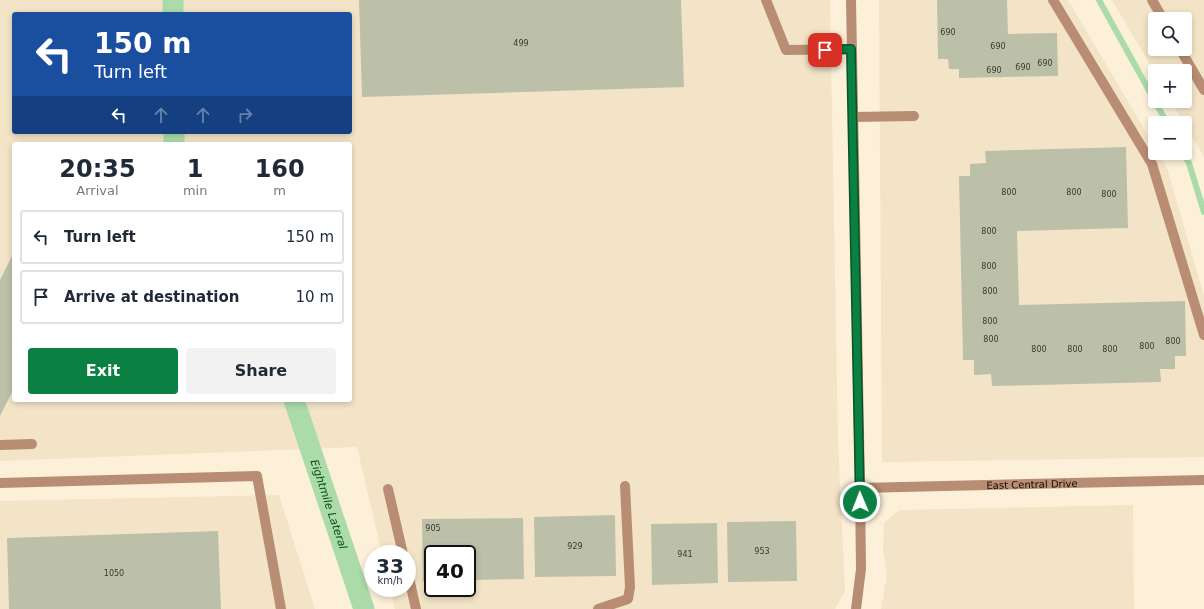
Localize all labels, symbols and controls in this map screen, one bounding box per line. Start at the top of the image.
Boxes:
map controls [1148,12,1192,160]
button: search [1148,12,1192,56]
text: 150 m [94,27,191,60]
icon: left [28,28,80,80]
house number: 690 [940,28,956,37]
pin [808,33,842,67]
house number: 499 [513,39,529,48]
icon: arrive [814,39,836,61]
house number: 690 [990,42,1006,51]
house number: 690 [1037,59,1053,68]
text: Turn left [94,61,167,82]
house number: 690 [1015,63,1031,72]
button: + [1148,64,1192,108]
house number: 690 [986,66,1002,75]
icon: left [108,104,130,126]
icon: ahead [150,104,172,126]
icon: ahead [192,104,214,126]
icon: right [234,104,256,126]
button: − [1148,116,1192,160]
text: 20:35 [59,155,136,183]
text: 1 [187,155,203,183]
text: 160 [255,155,305,183]
text: Arrival [76,183,119,198]
text: min [183,183,207,198]
text: m [273,183,286,198]
house number: 800 [1001,188,1017,197]
house number: 800 [1066,188,1082,197]
house number: 800 [1101,190,1117,199]
icon: left [30,226,52,248]
house number: 800 [981,227,997,236]
text: Turn left [64,228,136,246]
text: 150 m [286,228,334,246]
house number: 800 [981,262,997,271]
icon: arrive [30,286,52,308]
house number: 800 [982,287,998,296]
text: Arrive at destination [64,288,239,306]
text: 10 m [296,288,334,306]
house number: 800 [982,317,998,326]
house number: 800 [983,335,999,344]
house number: 800 [1165,337,1181,346]
house number: 800 [1139,342,1155,351]
house number: 800 [1031,345,1047,354]
house number: 800 [1067,345,1083,354]
house number: 800 [1102,345,1118,354]
button: Exit [28,348,178,394]
button: Share [186,348,336,394]
water label: Eightmile Lateral [308,458,350,551]
street label: East Central Drive [986,477,1078,491]
position arrow [839,481,881,523]
house number: 905 [425,524,441,533]
house number: 929 [567,542,583,551]
speed limit sign: 40 [424,545,476,597]
house number: 953 [754,547,770,556]
house number: 941 [677,550,693,559]
text: 33 [376,554,404,578]
house number: 1050 [104,569,124,578]
text: km/h [377,575,403,586]

